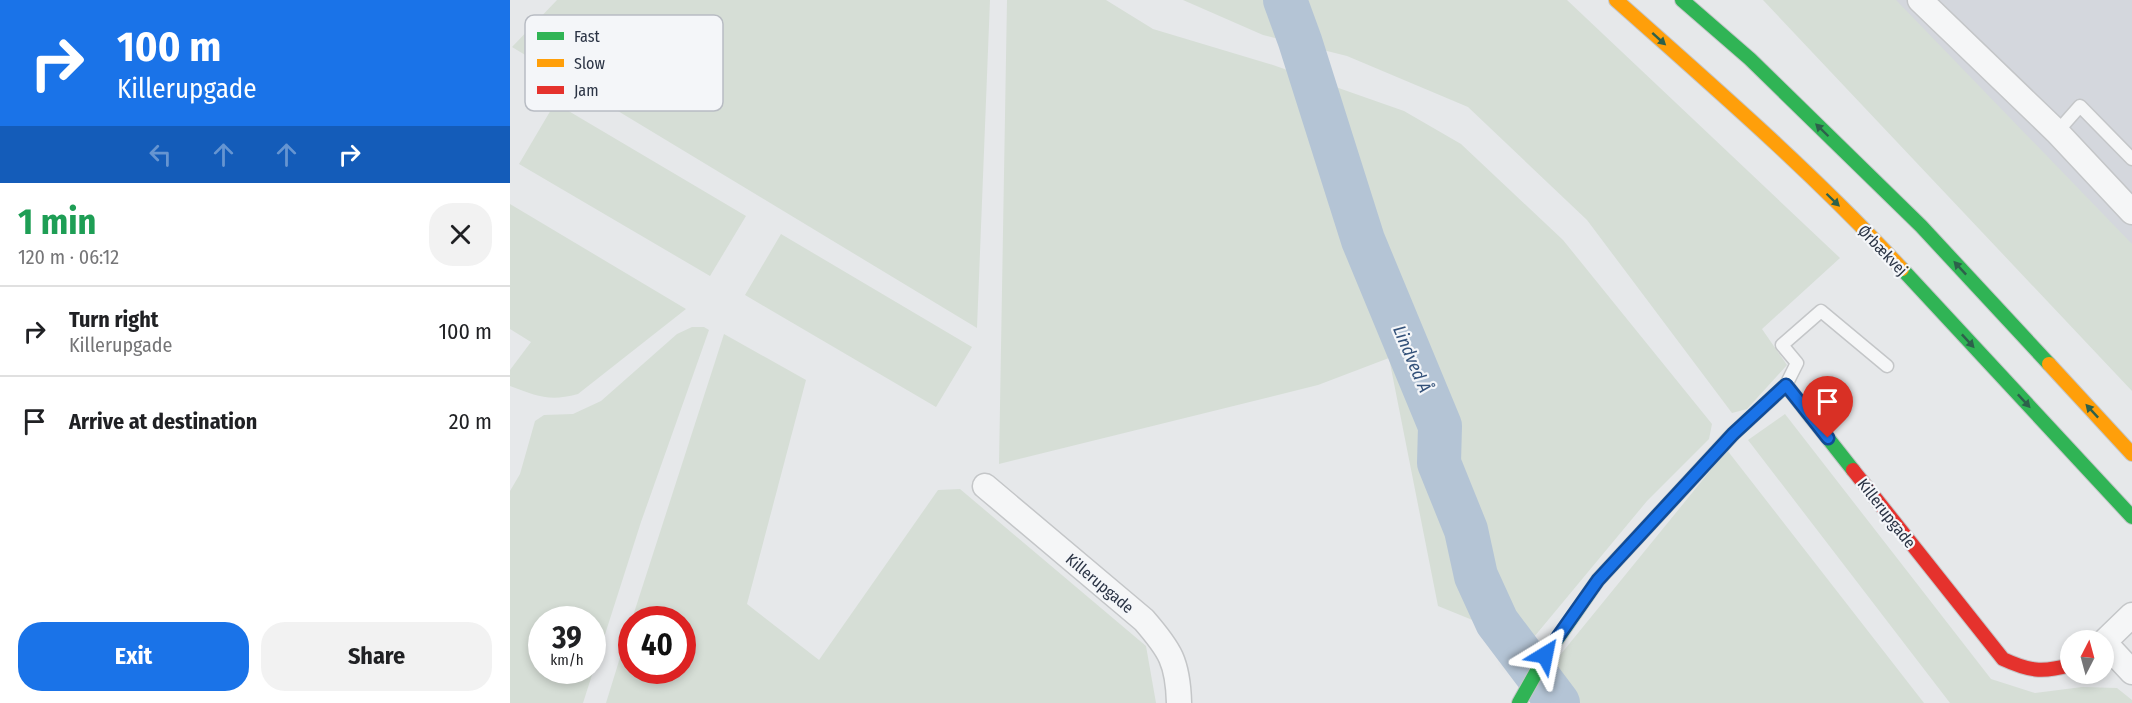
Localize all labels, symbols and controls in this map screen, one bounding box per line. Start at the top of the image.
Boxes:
legend [525,15,723,111]
text: 100 m [117,22,221,72]
icon: right [18,24,96,102]
text: Fast [574,27,601,46]
one-way arrow [1651,32,1666,45]
text: Slow [574,54,605,73]
text: Killerupgade [117,73,257,105]
text: Jam [574,81,599,100]
one-way arrow [1816,123,1830,137]
icon: left [144,138,177,171]
icon: ahead [207,138,240,171]
icon: ahead [270,138,303,171]
icon: right [333,138,366,171]
one-way arrow [1825,193,1840,206]
text: 1 min [18,200,96,244]
button: close [429,203,492,266]
street label: Ørbækvej [1854,221,1911,280]
text: 120 m · 06:12 [18,245,119,269]
one-way arrow [1953,260,1967,275]
text: Turn right [69,306,158,333]
icon: right [18,315,51,348]
text: 100 m [438,318,492,345]
water label: Lindved Å [1388,322,1437,396]
text: Killerupgade [69,333,172,357]
one-way arrow [1961,333,1975,348]
pin [1802,376,1853,438]
icon: arrive [1811,385,1844,418]
one-way arrow [2017,394,2031,409]
one-way arrow [2085,403,2099,418]
icon: arrive [18,405,51,438]
text: Arrive at destination [69,408,257,435]
text: 20 m [449,408,492,435]
street label: Killerupgade [1854,475,1920,552]
street label: Killerupgade [1062,550,1138,617]
speed limit sign: 40 [618,606,696,684]
text: 39 [552,620,582,656]
button: Exit [18,622,249,691]
button: Share [261,622,492,691]
position arrow [1513,623,1577,687]
north arrow [2060,630,2114,684]
map controls [2060,630,2114,684]
text: km/h [550,651,584,669]

